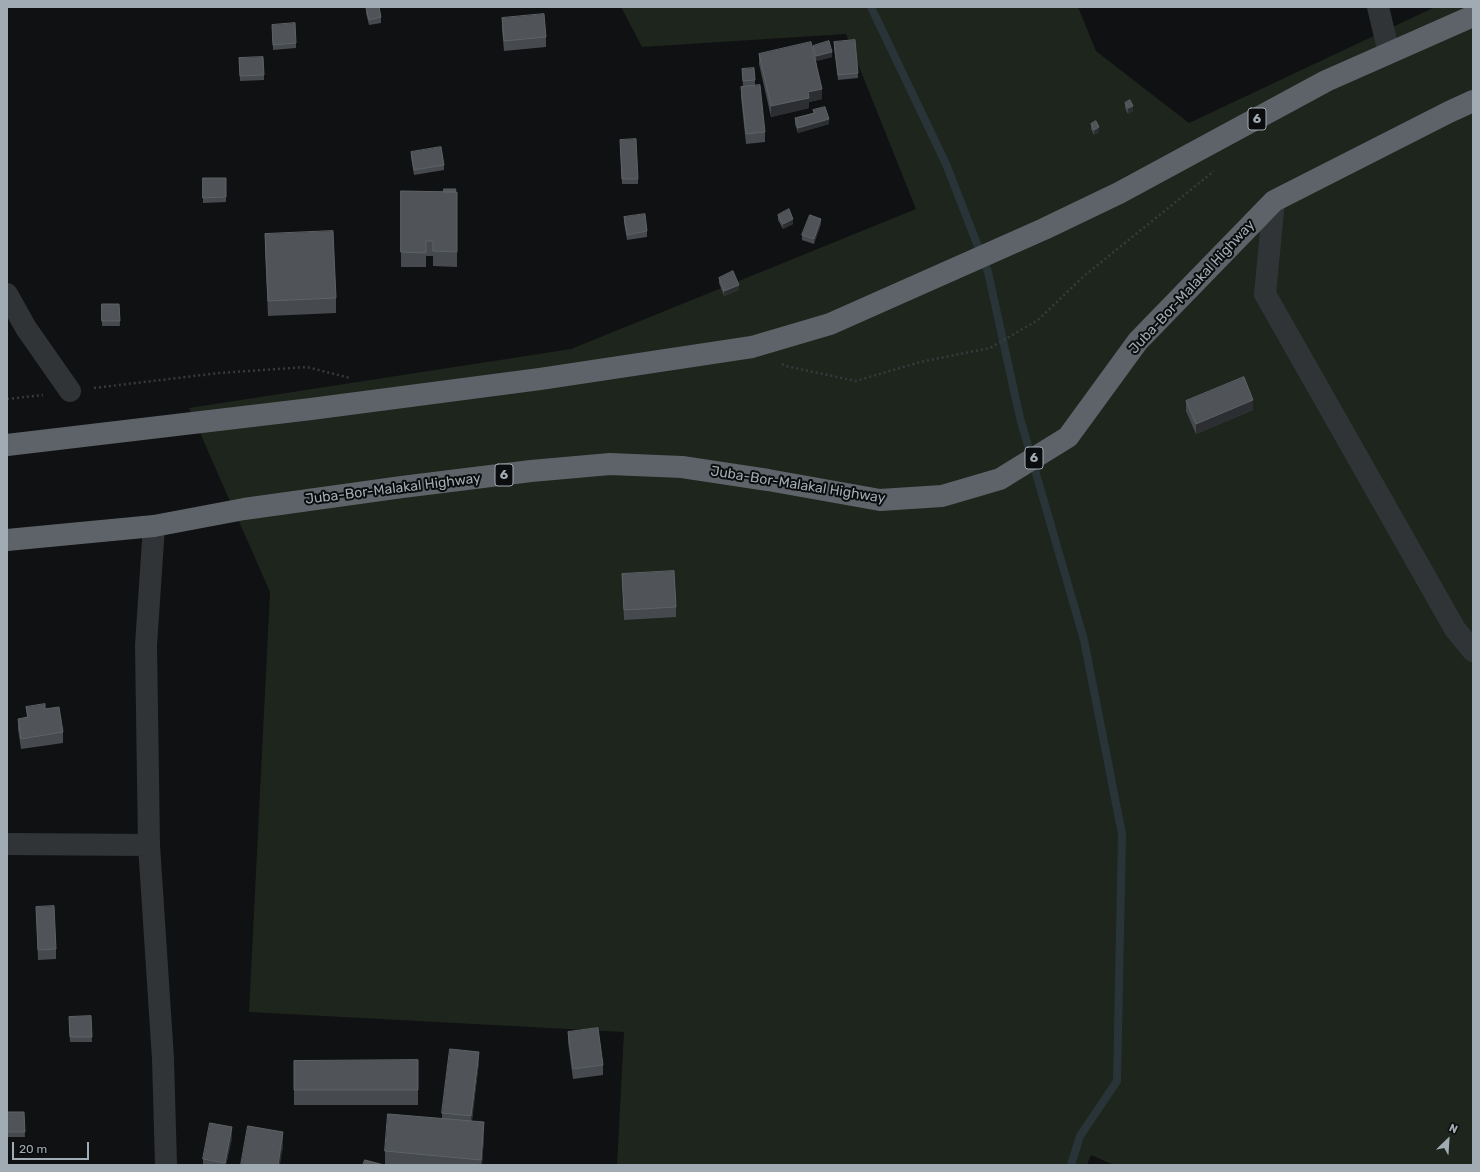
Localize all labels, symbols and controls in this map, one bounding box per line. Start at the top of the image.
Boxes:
road number: 6 [1248,108,1266,130]
street label: Juba-Bor-Malakal Highway [1126,217,1258,357]
road number: 6 [1025,447,1043,469]
street label: Juba-Bor-Malakal Highway [709,463,887,507]
road number: 6 [495,464,513,486]
street label: Juba-Bor-Malakal Highway [304,470,482,508]
north arrow [1428,1120,1468,1160]
text: N [1447,1121,1460,1136]
scale bar [14,1134,91,1160]
text: 20 m [19,1142,47,1156]

